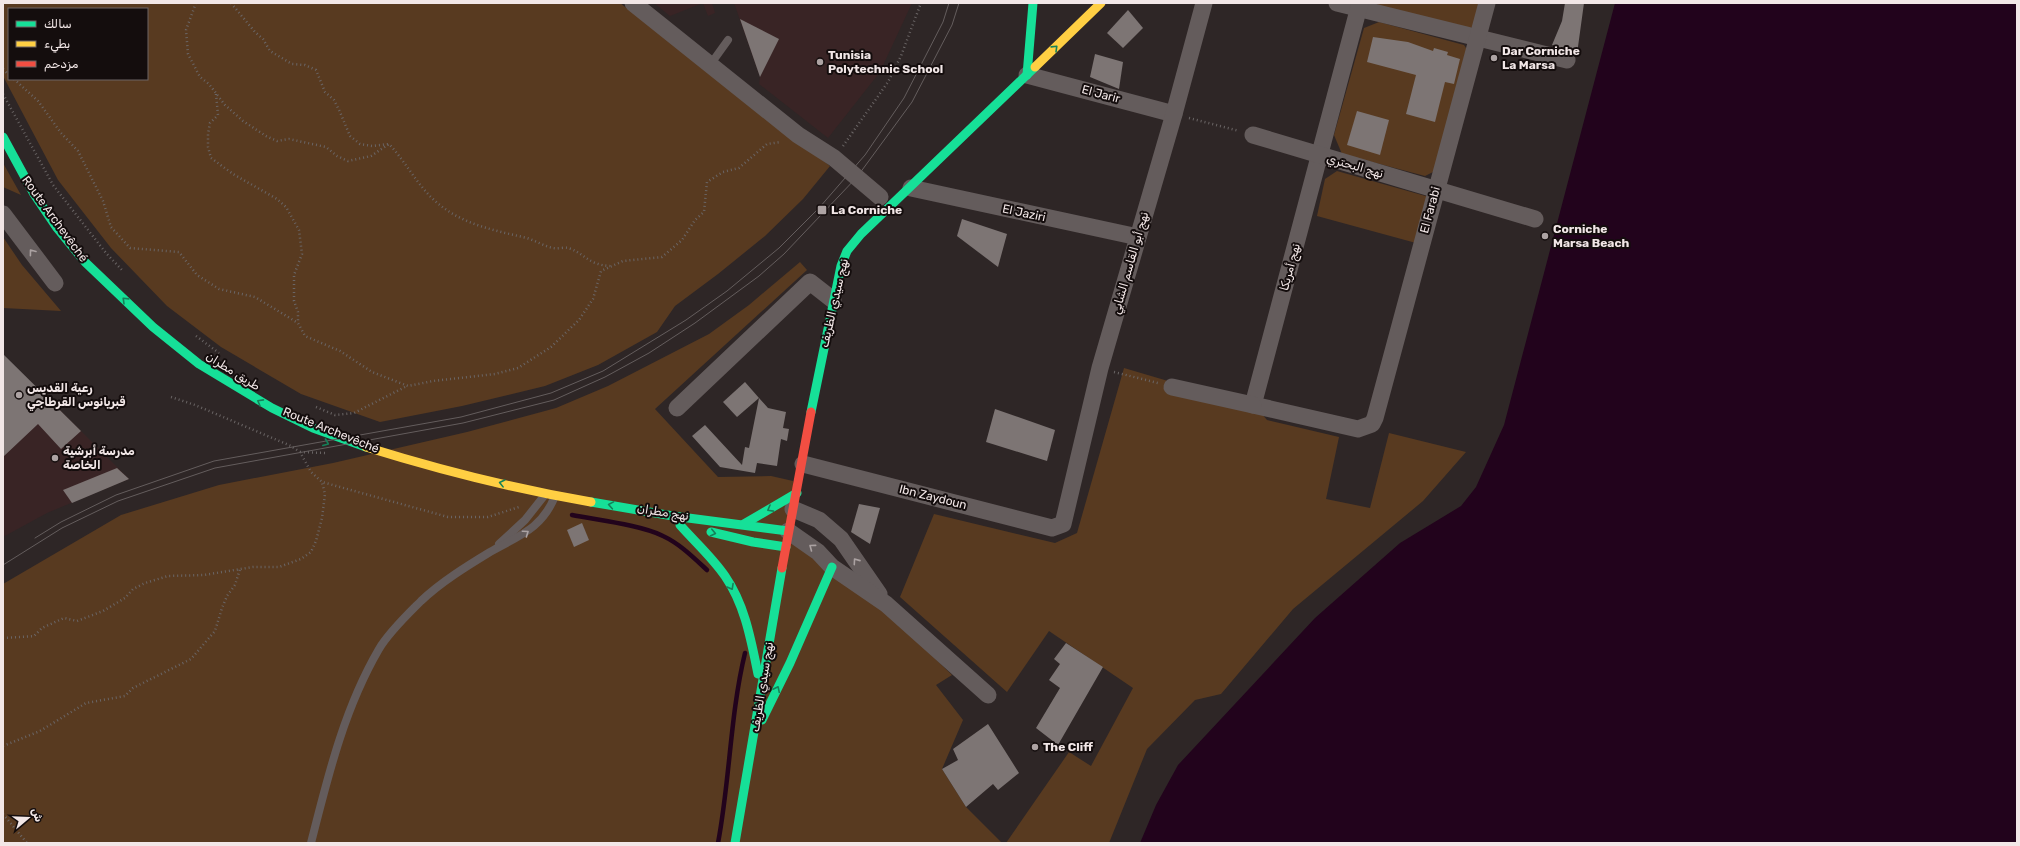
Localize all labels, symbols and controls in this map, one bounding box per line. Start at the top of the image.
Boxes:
legend [8,8,148,80]
text: سالك [44,17,72,31]
text: بطيء [44,37,70,53]
place label: Dar Corniche La Marsa [1502,44,1580,72]
one-way arrow [1050,45,1058,53]
place label: Tunisia Polytechnic School [828,48,943,76]
marker: Dar Corniche La Marsa [1489,53,1499,63]
text: مزدحم [44,57,79,72]
marker: Tunisia Polytechnic School [815,57,825,67]
street label: El Jarir [1080,82,1122,106]
street label: نهج البحتري [1324,151,1385,183]
street label: Route Archevêché [19,173,91,265]
street label: El Farabi [1417,185,1443,235]
street label: El Jaziri [1001,202,1047,224]
place label: La Corniche [831,203,902,217]
marker: La Corniche [816,204,828,216]
street label: نهج أبو القاسم الشابي [1109,210,1153,316]
place label: Corniche Marsa Beach [1553,222,1629,250]
marker: Corniche Marsa Beach [1540,231,1550,241]
street label: نهج أمريكا [1277,242,1305,293]
one-way arrow [29,249,36,256]
street label: نهج سيدي الظريف [817,257,853,349]
one-way arrow [122,298,129,305]
street label: طريق مطران [203,349,263,394]
place label: رعية القديس قبريانوس القرطاجي [27,381,126,411]
marker: رعية القديس قبريانوس القرطاجي [14,390,24,400]
one-way arrow [257,399,265,406]
street label: Route Archevêché [281,404,381,456]
one-way arrow [322,438,329,446]
place label: مدرسة أبرشية الخاصة [63,444,135,472]
marker: مدرسة أبرشية الخاصة [50,453,60,463]
one-way arrow [499,480,505,488]
street label: Ibn Zaydoun [898,482,968,512]
street label: نهج مطران [636,501,690,525]
one-way arrow [608,502,614,510]
one-way arrow [767,504,775,511]
one-way arrow [710,528,716,536]
one-way arrow [521,531,528,538]
one-way arrow [809,545,816,552]
one-way arrow [853,558,861,565]
one-way arrow [727,583,734,590]
street label: نهج سيدي الظريف [748,641,778,733]
one-way arrow [772,686,780,694]
place label: The Cliff [1043,740,1093,754]
marker: The Cliff [1030,742,1040,752]
north arrow [8,798,48,838]
text: ش [29,806,45,824]

